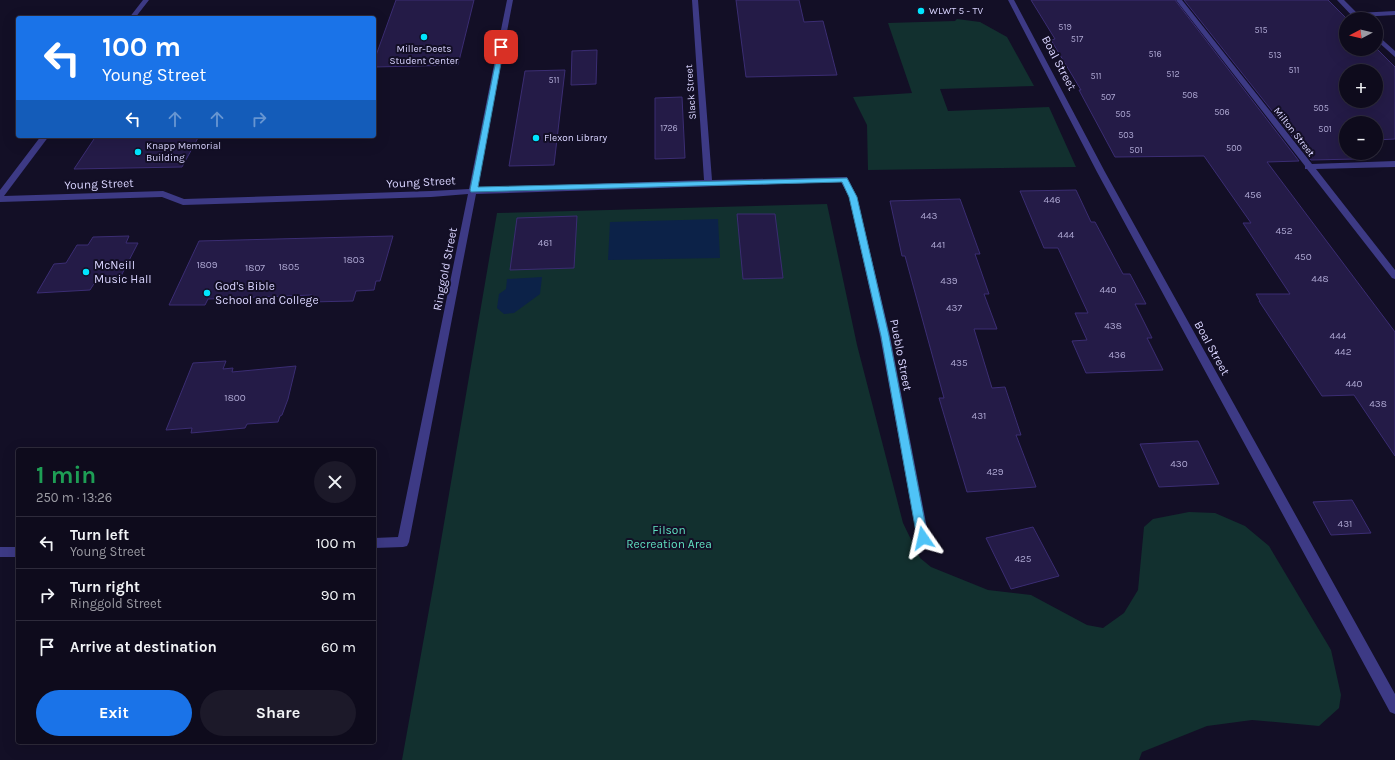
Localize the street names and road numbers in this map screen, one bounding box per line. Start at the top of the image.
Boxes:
street label: Boal Street [1039,33,1079,93]
street label: Slack Street [683,64,699,120]
street label: Milton Street [1271,105,1317,159]
street label: Young Street [386,173,457,191]
street label: Young Street [64,176,134,192]
street label: Ringgold Street [430,226,460,312]
street label: Pueblo Street [887,318,915,393]
street label: Boal Street [1191,318,1233,378]

